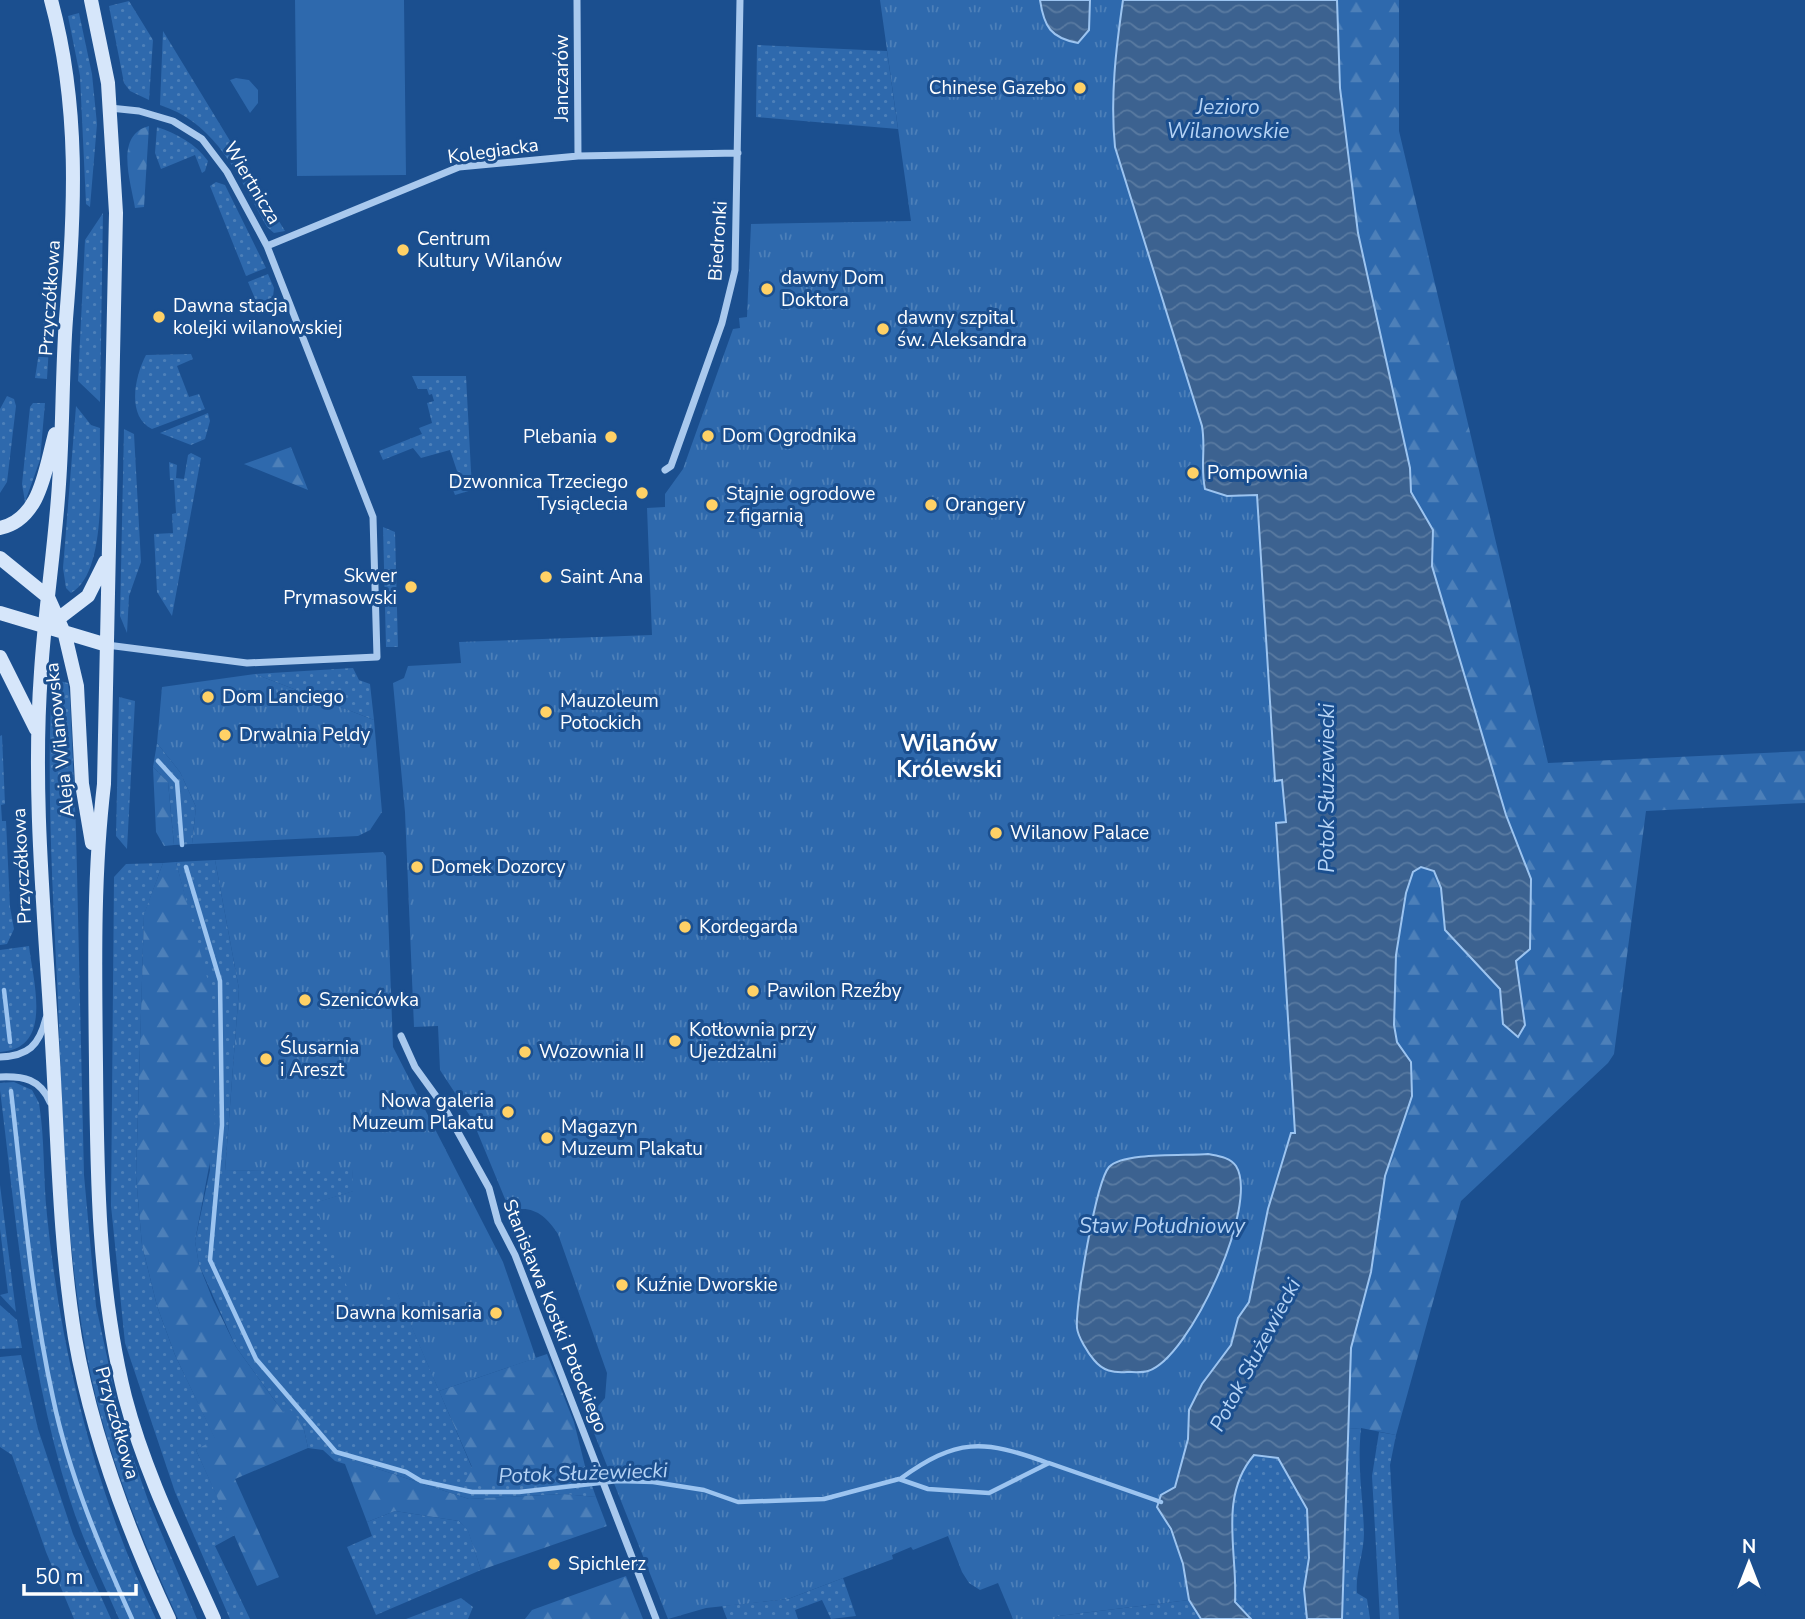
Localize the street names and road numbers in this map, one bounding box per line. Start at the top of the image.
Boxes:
street label: Janczarów [549,34,575,123]
street label: Kolegiacka [446,132,540,170]
street label: Wiertnicza [217,137,287,229]
street label: Biedronki [702,200,734,282]
street label: Przyczółkowa [33,239,67,357]
street label: Aleja Wilanowska [39,661,81,819]
street label: Przyczółkowa [6,807,38,925]
street label: Stanisława Kostki Potockiego [496,1195,614,1437]
street label: Przyczółkowa [88,1364,146,1482]

